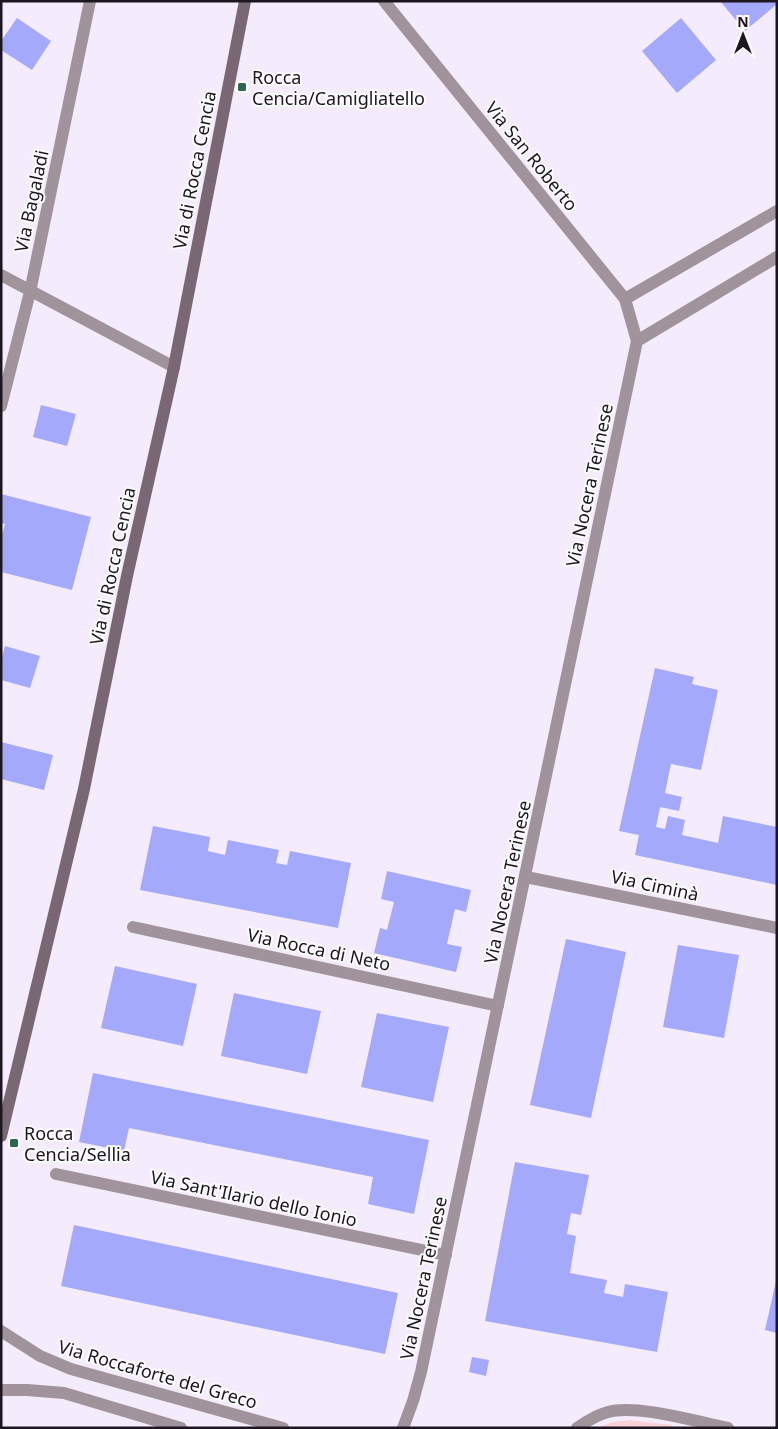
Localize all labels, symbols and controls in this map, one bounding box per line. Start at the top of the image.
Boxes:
north arrow [718,10,768,60]
text: N [737,12,749,31]
place label: Rocca Cencia/Camigliatello [252,65,425,110]
marker: Rocca Cencia/Camigliatello [236,81,248,93]
street label: Via di Rocca Cencia [167,89,221,251]
street label: Via San Roberto [480,96,584,216]
street label: Via Bagaladi [8,148,54,254]
street label: Via Nocera Terinese [560,401,618,569]
street label: Via di Rocca Cencia [84,485,140,647]
street label: Via Nocera Terinese [478,798,536,966]
street label: Via Ciminà [609,864,701,906]
street label: Via Rocca di Neto [245,922,393,976]
place label: Rocca Cencia/Sellia [24,1121,131,1166]
marker: Rocca Cencia/Sellia [8,1137,20,1149]
street label: Via Sant'Ilario dello Ionio [149,1164,359,1232]
street label: Via Nocera Terinese [394,1194,452,1362]
street label: Via Roccaforte del Greco [56,1334,260,1414]

